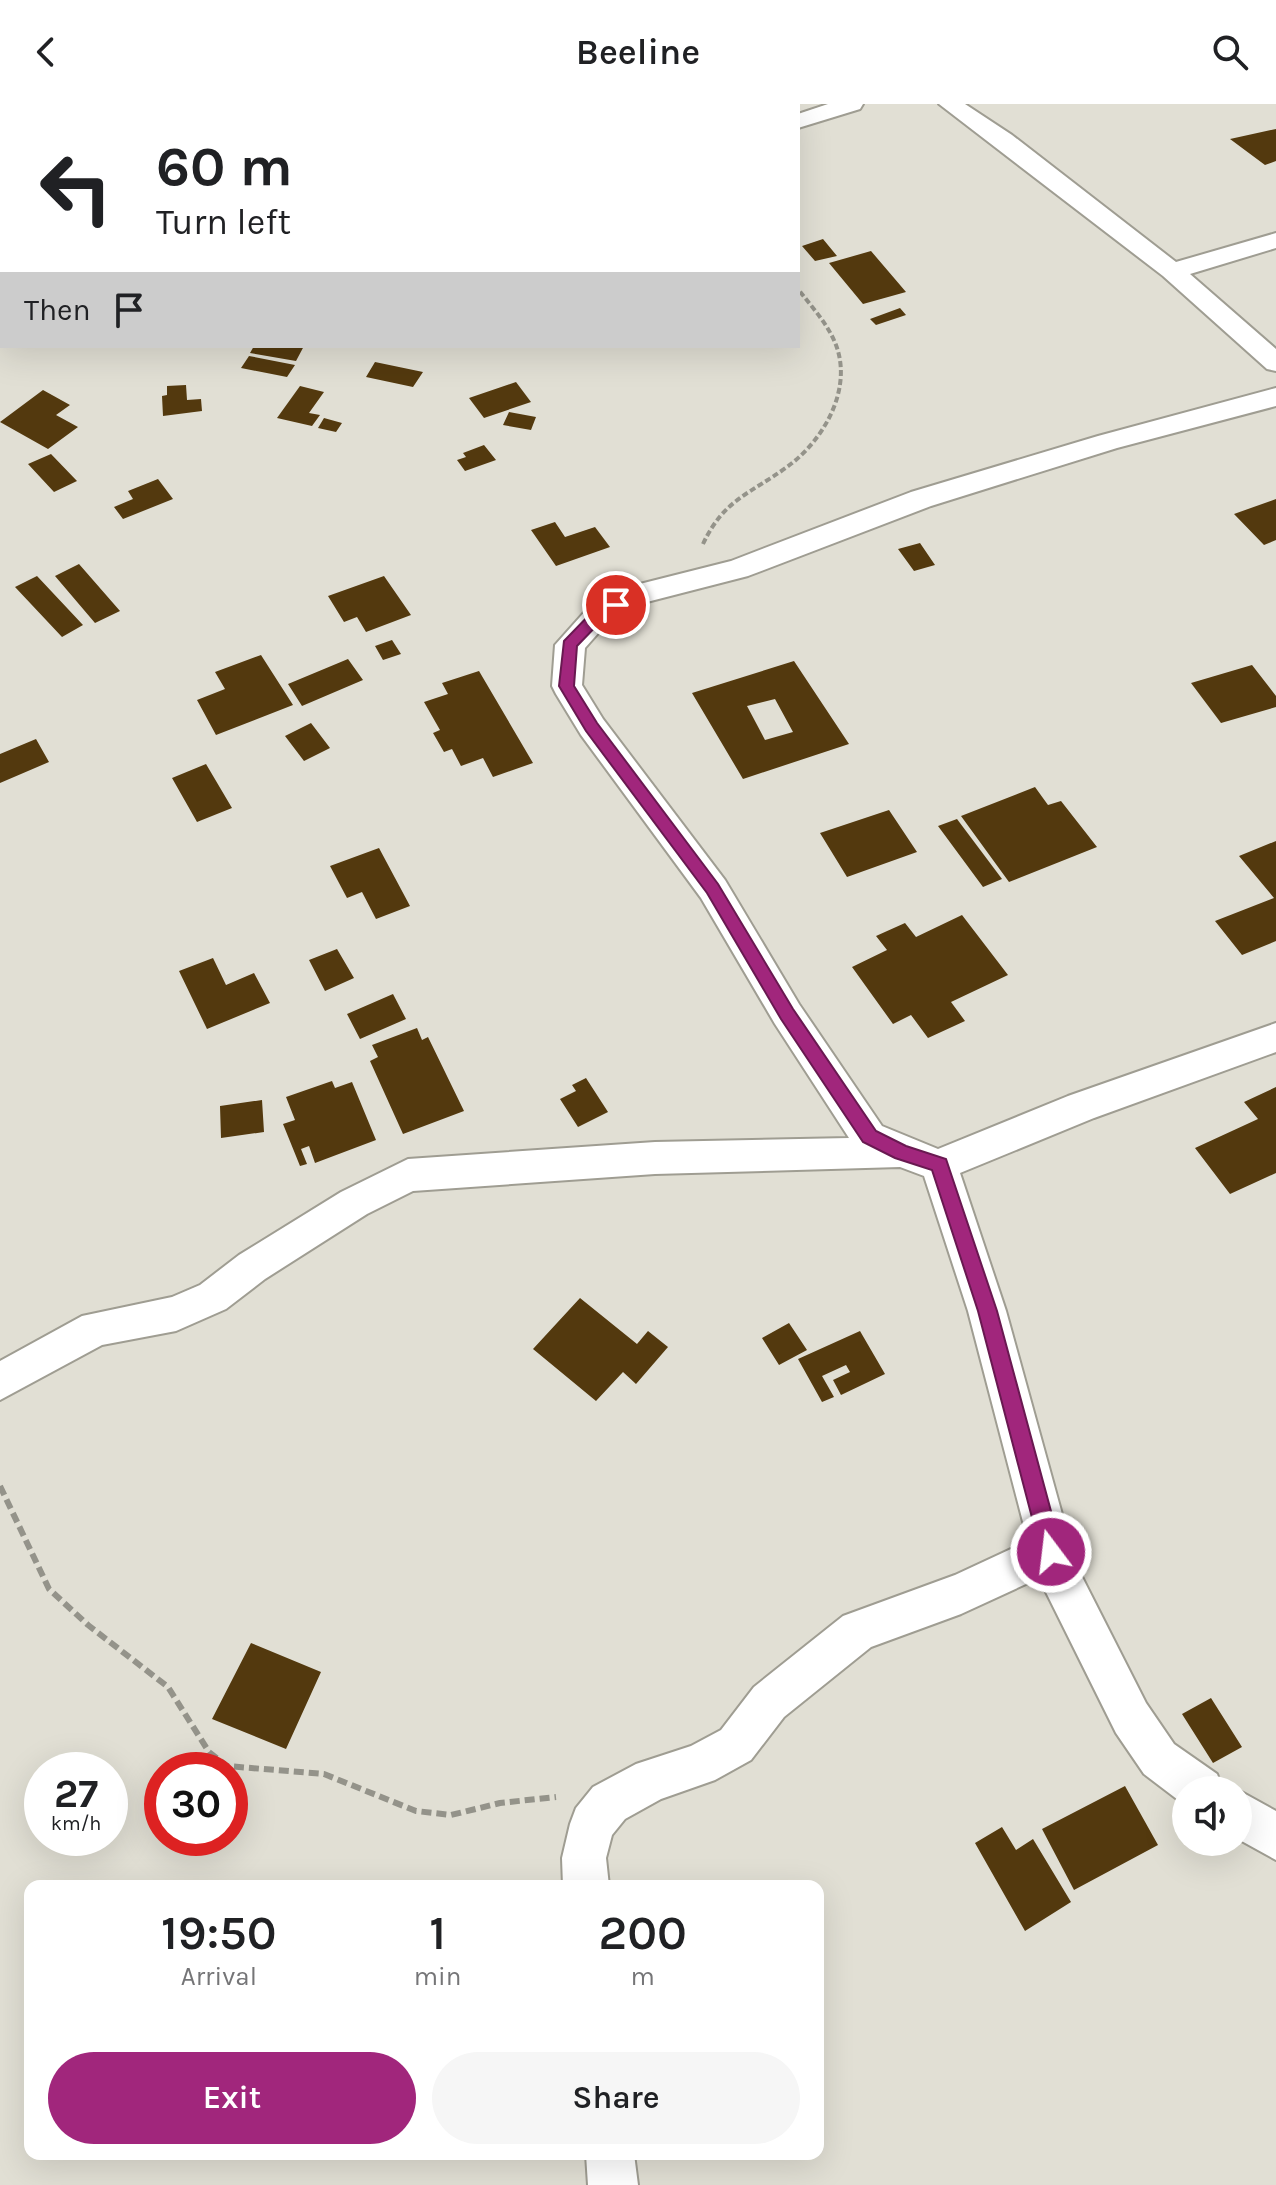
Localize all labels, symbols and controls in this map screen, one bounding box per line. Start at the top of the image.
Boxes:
icon: back [24,30,68,74]
icon: search [1208,30,1252,74]
text: Beeline [576,31,700,73]
text: 60 m [156,134,293,199]
icon: left [24,136,128,240]
text: Turn left [156,201,291,243]
icon: arrive [107,288,151,332]
text: Then [24,292,91,328]
pin [582,571,650,639]
icon: arrive [594,583,638,627]
position arrow [1009,1510,1093,1594]
speed limit sign: 30 [144,1752,248,1856]
text: 27 [54,1770,98,1817]
map controls [1172,1776,1252,1856]
button: sound [1172,1776,1252,1856]
text: km/h [51,1812,101,1835]
text: 19:50 [161,1905,277,1961]
text: 1 [429,1905,446,1961]
text: 200 [599,1905,687,1961]
text: Arrival [181,1961,257,1992]
text: min [414,1961,461,1992]
text: m [631,1961,655,1992]
button: Exit [48,2052,416,2144]
button: Share [432,2052,800,2144]

